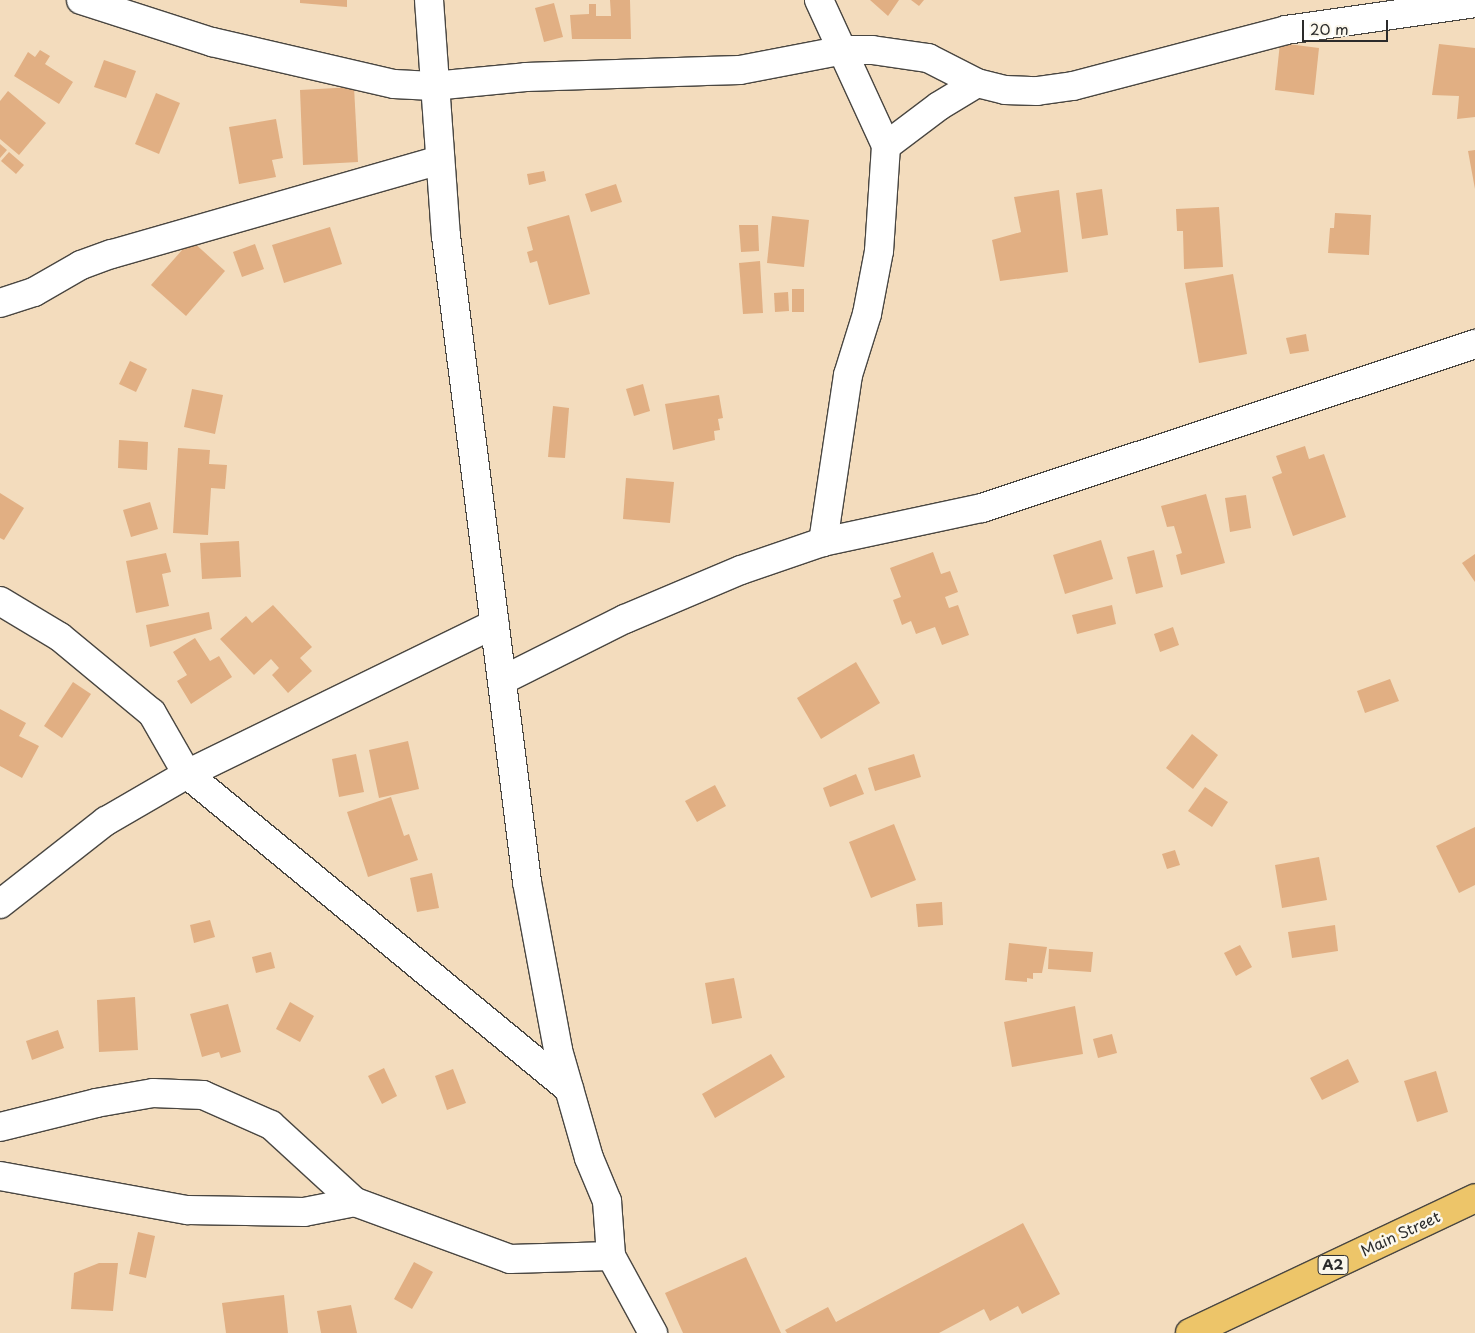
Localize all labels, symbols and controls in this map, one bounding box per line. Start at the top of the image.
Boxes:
scale bar [1305,10,1391,42]
text: 20 m [1310,17,1349,40]
street label: Main Street [1357,1207,1443,1259]
road number: A2 [1317,1254,1349,1276]

